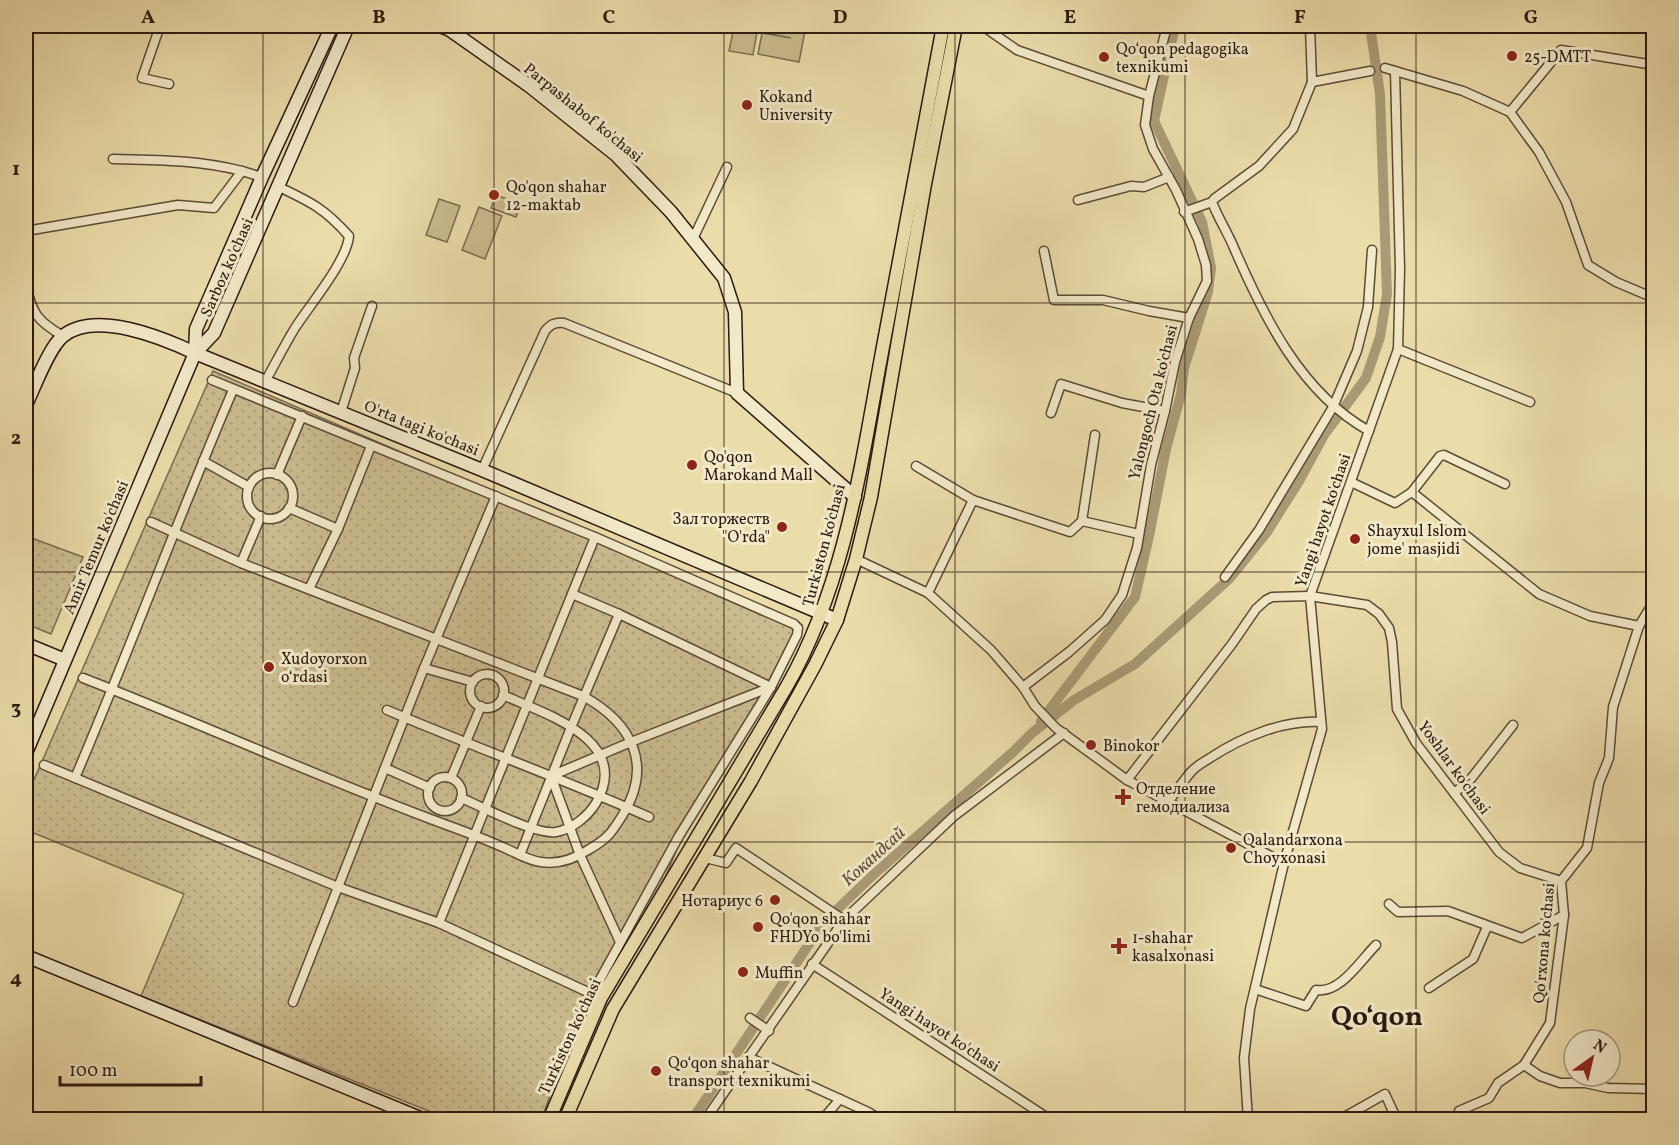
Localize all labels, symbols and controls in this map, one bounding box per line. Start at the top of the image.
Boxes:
text: A [141,4,155,32]
text: B [372,4,386,32]
text: C [603,4,616,32]
text: D [833,4,847,32]
text: E [1064,4,1076,32]
text: F [1294,4,1306,32]
text: G [1524,4,1538,32]
place label: Qo‘qon pedagogika texnikumi [1116,39,1249,79]
place label: 25-DMTT [1524,47,1591,69]
marker: 25-DMTT [1505,49,1519,63]
marker: Qo‘qon pedagogika texnikumi [1097,50,1111,64]
street label: Parpashabof ko'chasi [518,59,647,169]
place label: Kokand University [759,87,833,127]
marker: Kokand University [740,98,754,112]
text: 1 [12,156,20,184]
place label: Qo'qon shahar 12-maktab [506,177,607,217]
marker: Qo'qon shahar 12-maktab [487,188,501,202]
street label: Sarboz ko'chasi [196,214,260,321]
street label: Yalongoch Ota ko'chasi [1124,322,1184,482]
street label: O'rta tagi ko'chasi [360,396,482,462]
text: 2 [11,425,21,453]
place label: Qo'qon Marokand Mall [704,447,813,487]
street label: Yangi hayot ko'chasi [1291,451,1357,591]
marker: Qo'qon Marokand Mall [685,458,699,472]
street label: Amir Temur ko'chasi [59,477,135,618]
street label: Turkiston ko'chasi [798,482,852,609]
place label: Зал торжеств "O'rda" [673,509,770,549]
marker: Зал торжеств "O'rda" [775,520,789,534]
place label: Shayxul Islom jome' masjidi [1367,521,1467,561]
marker: Shayxul Islom jome' masjidi [1348,532,1362,546]
place label: Xudoyorxon oʻrdasi [281,649,368,689]
marker: Xudoyorxon oʻrdasi [262,660,276,674]
text: 3 [11,695,21,723]
street label: Yoshlar ko'chasi [1412,717,1495,820]
place label: Binokor [1103,736,1160,758]
marker: Binokor [1084,738,1098,752]
place label: Отделение гемодиализа [1136,779,1230,819]
marker: Отделение гемодиализа [1114,788,1132,806]
water label: Кокандсай [837,822,911,893]
place label: Qalandarxona Choyxonasi [1243,830,1343,870]
marker: Qalandarxona Choyxonasi [1224,841,1238,855]
street label: Qo'rxona ko'chasi [1529,882,1561,1004]
place label: Нотариус 6 [681,891,763,913]
marker: Нотариус 6 [768,893,782,907]
place label: Qo'qon shahar FHDYo bo'limi [770,909,871,949]
marker: Qo'qon shahar FHDYo bo'limi [751,920,765,934]
place label: 1-shahar kasalxonasi [1132,928,1214,968]
marker: 1-shahar kasalxonasi [1110,937,1128,955]
place label: Muffin [755,963,803,985]
text: 4 [10,965,22,993]
marker: Muffin [736,965,750,979]
street label: Turkiston ko'chasi [534,975,607,1099]
street label: Yangi hayot ko'chasi [874,983,1004,1078]
district label: Qo‘qon [1331,998,1423,1037]
north arrow [1562,1028,1622,1088]
text: N [1588,1035,1611,1060]
scale bar [60,1049,201,1087]
place label: Qoʻqon shahar transport texnikumi [668,1053,811,1093]
text: 100 m [69,1059,118,1084]
marker: Qoʻqon shahar transport texnikumi [649,1064,663,1078]

